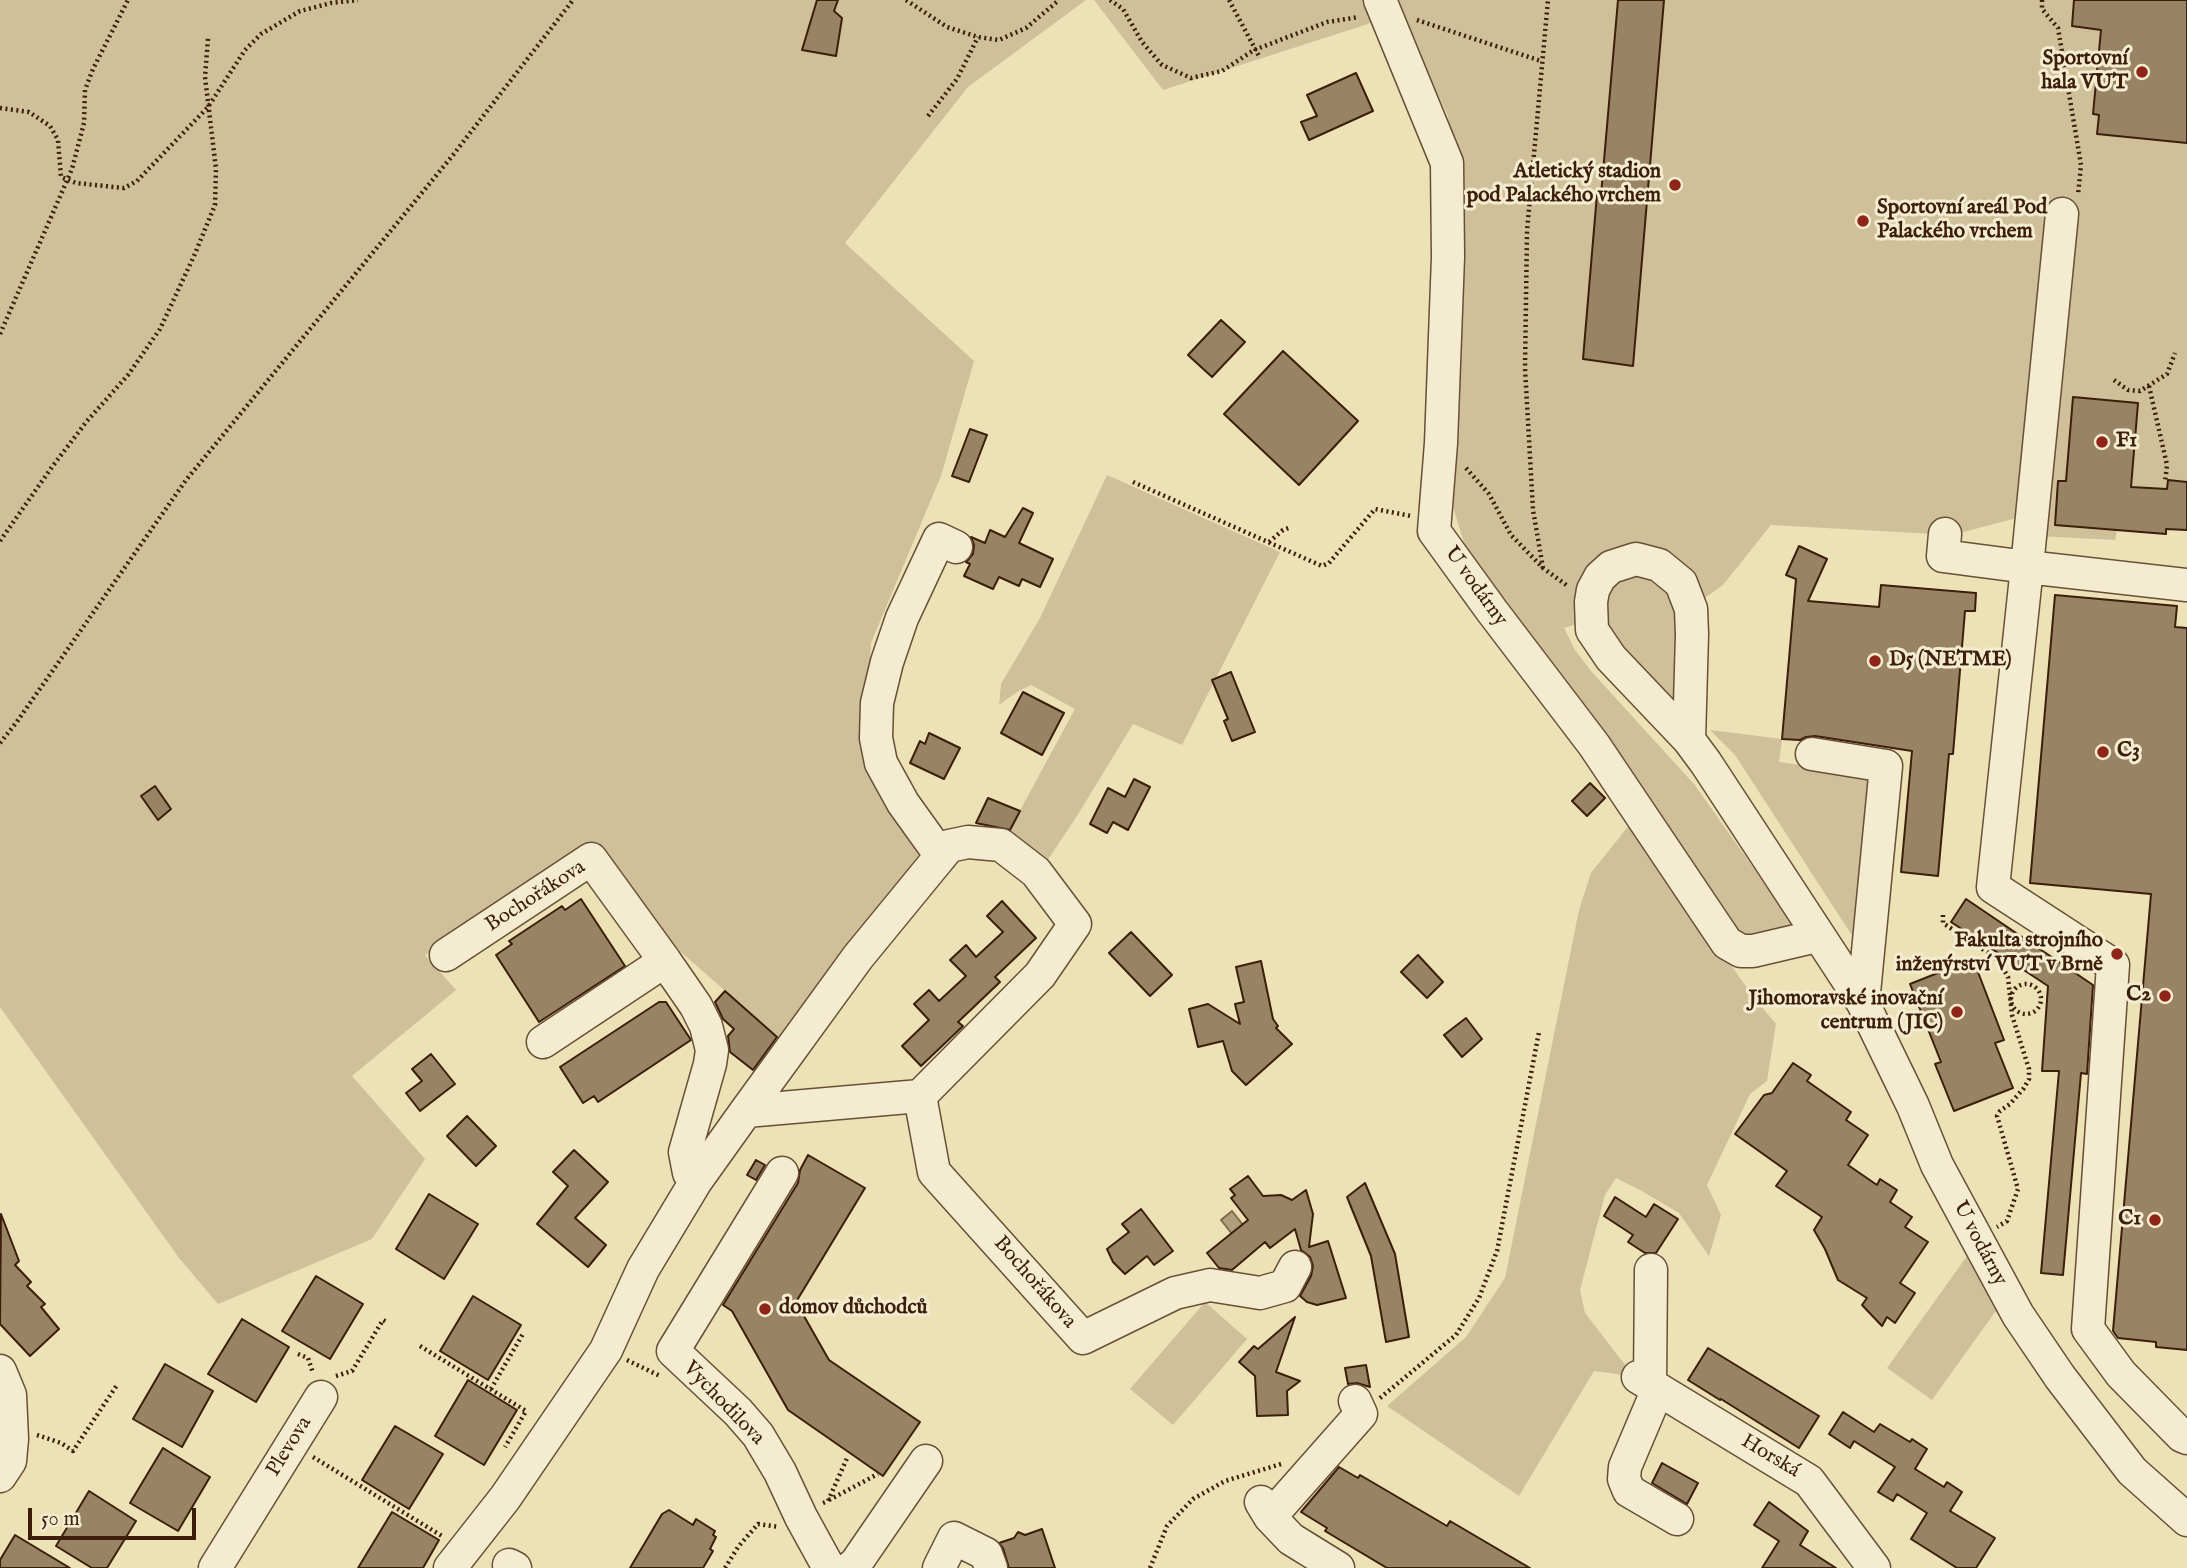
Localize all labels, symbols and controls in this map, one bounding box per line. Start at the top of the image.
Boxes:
place label: Sportovní hala VUT [2041,47,2128,97]
marker: Sportovní hala VUT [2134,64,2150,80]
place label: Atletický stadion pod Palackého vrchem [1467,160,1661,210]
marker: Atletický stadion pod Palackého vrchem [1667,177,1683,193]
place label: Sportovní areál Pod Palackého vrchem [1877,196,2047,246]
marker: Sportovní areál Pod Palackého vrchem [1855,213,1871,229]
place label: F1 [2116,429,2137,455]
marker: F1 [2094,434,2110,450]
street label: U vodárny [1438,542,1512,632]
place label: D5 (NETME) [1889,648,2012,674]
marker: D5 (NETME) [1867,653,1883,669]
place label: C3 [2117,739,2140,765]
marker: C3 [2095,744,2111,760]
street label: Bochořákova [481,855,591,939]
place label: Fakulta strojního inženýrství VUT v Brně [1896,929,2103,979]
marker: Fakulta strojního inženýrství VUT v Brně [2109,946,2125,962]
place label: C2 [2126,983,2151,1009]
place label: Jihomoravské inovační centrum (JIC) [1749,987,1943,1037]
marker: C2 [2157,988,2173,1004]
marker: Jihomoravské inovační centrum (JIC) [1949,1004,1965,1020]
street label: U vodárny [1946,1197,2012,1291]
place label: C1 [2118,1207,2141,1233]
marker: C1 [2147,1212,2163,1228]
street label: Bochořákova [987,1232,1081,1334]
place label: domov důchodců [779,1296,927,1322]
marker: domov důchodců [757,1301,773,1317]
street label: Vychodilova [677,1357,769,1451]
street label: Plevova [262,1412,318,1482]
street label: Horská [1736,1430,1804,1484]
scale bar [32,1494,200,1538]
text: 50 m [41,1506,80,1533]

